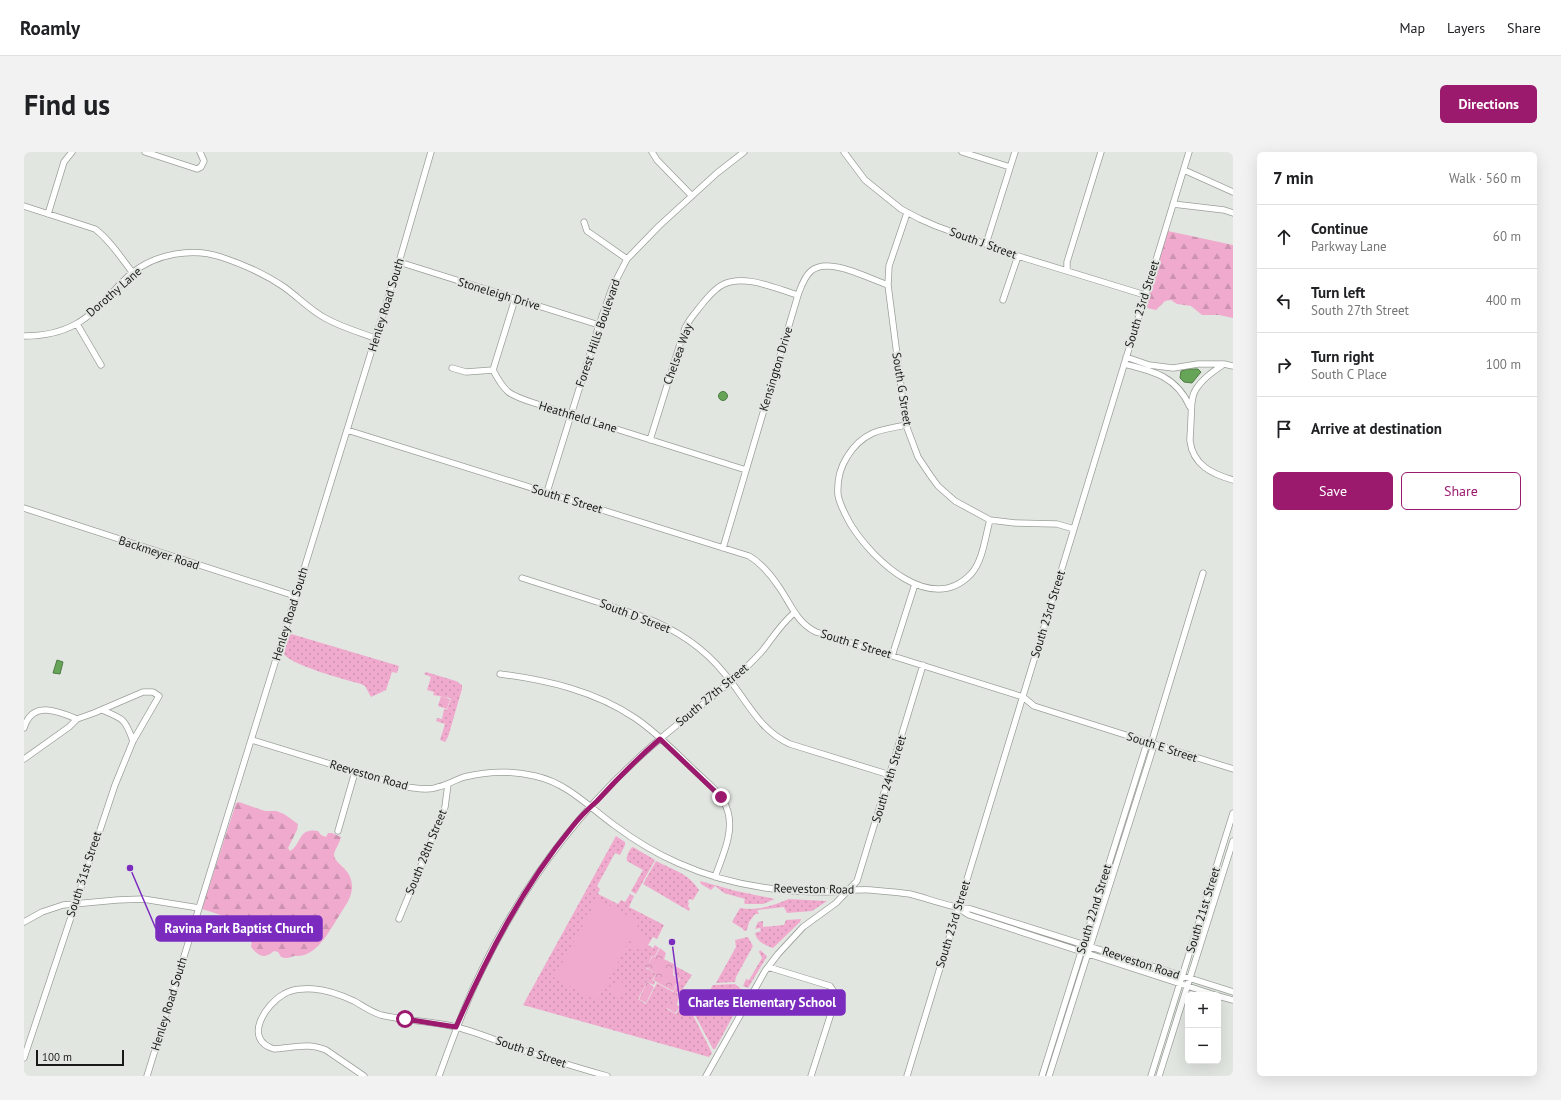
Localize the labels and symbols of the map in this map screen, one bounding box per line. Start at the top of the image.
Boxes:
street label: South J Street [948,223,1019,262]
street label: Henley Road South [364,256,407,353]
street label: South 23rd Street [1121,258,1162,349]
street label: Dorothy Lane [83,264,144,320]
street label: Stoneleigh Drive [456,274,542,313]
street label: Forest Hills Boulevard [572,277,623,389]
street label: Chelsea Way [660,321,696,387]
street label: Kensington Drive [756,325,796,413]
street label: South G Street [889,351,916,427]
street label: Heathfield Lane [537,397,619,436]
street label: South E Street [530,481,604,516]
street label: Backmeyer Road [117,532,201,573]
street label: Henley Road South [268,565,311,662]
street label: South 23rd Street [1027,568,1068,659]
street label: South D Street [598,595,673,636]
street label: South E Street [819,626,893,661]
street label: South 27th Street [672,660,751,729]
street label: South E Street [1125,728,1199,765]
street label: South 24th Street [868,733,909,824]
street label: Reeveston Road [328,756,410,793]
route end [712,788,730,806]
street label: South 28th Street [402,807,449,897]
street label: South 31st Street [63,829,104,919]
street label: South 22nd Street [1073,862,1114,956]
street label: South 21st Street [1182,865,1223,955]
street label: South 23rd Street [932,878,973,969]
street label: Reeveston Road [774,880,854,897]
callout: Ravina Park Baptist Church [156,916,322,941]
text: Ravina Park Baptist Church [164,920,314,937]
street label: Reeveston Road [1100,943,1182,982]
street label: Henley Road South [147,955,190,1052]
callout: Charles Elementary School [680,990,845,1015]
text: Charles Elementary School [688,994,836,1011]
route start [396,1010,414,1028]
street label: South B Street [494,1032,569,1071]
scale bar [36,1048,124,1067]

